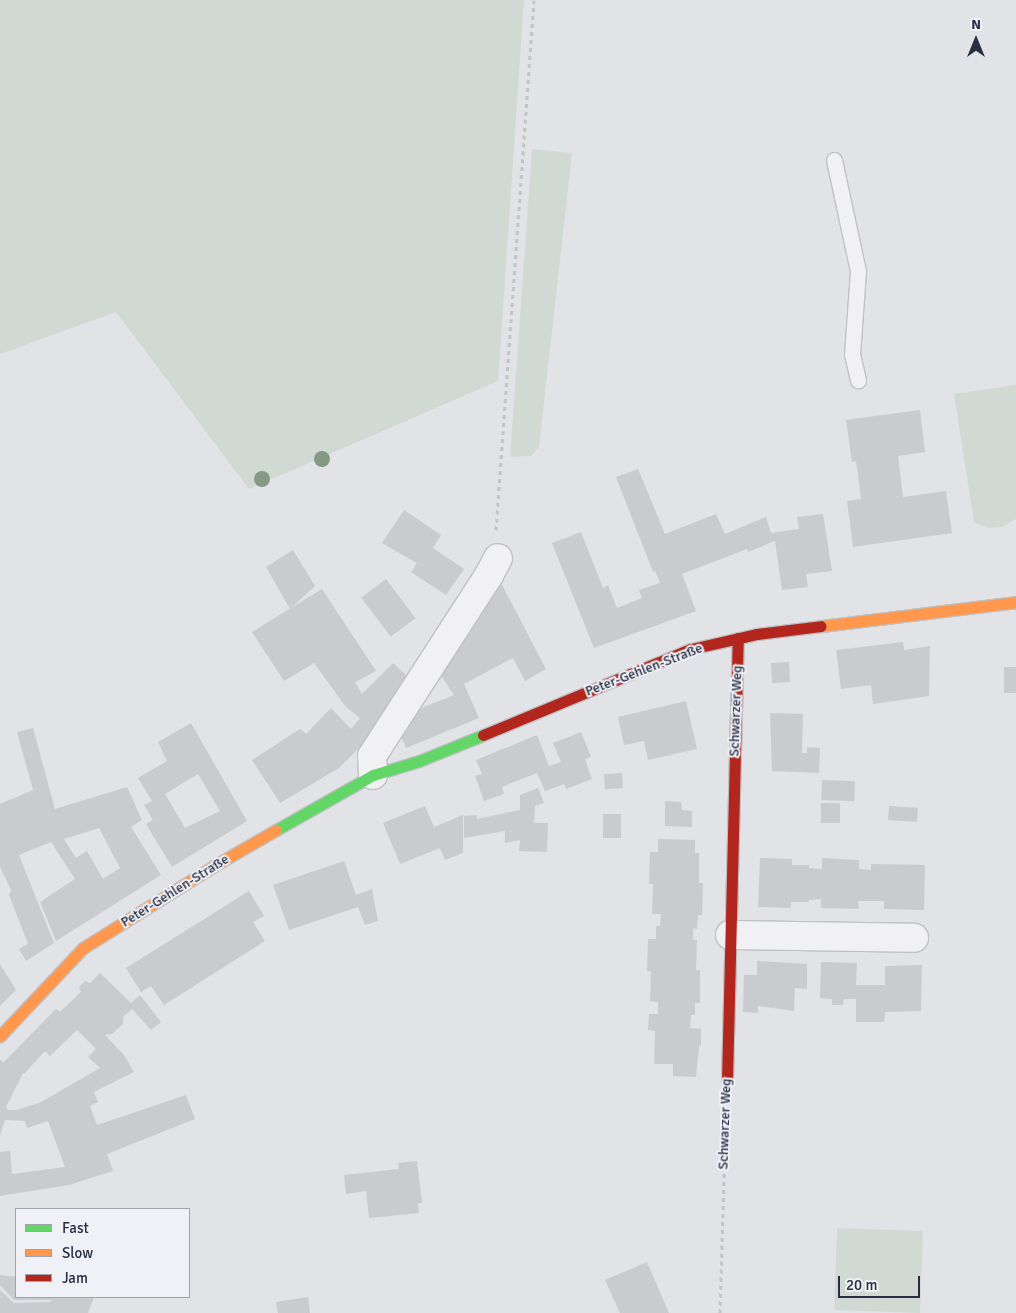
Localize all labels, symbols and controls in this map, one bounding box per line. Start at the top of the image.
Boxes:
north arrow [951,15,1001,65]
text: N [971,16,981,33]
street label: Peter-Gehlen-Straße [583,640,705,700]
street label: Schwarzer Weg [726,665,746,757]
street label: Peter-Gehlen-Straße [118,851,232,931]
street label: Schwarzer Weg [715,1078,735,1170]
legend [15,1208,190,1298]
text: Fast [62,1219,89,1237]
text: Slow [62,1244,93,1262]
scale bar [841,1266,924,1298]
text: Jam [62,1269,88,1287]
text: 20 m [846,1276,877,1294]

